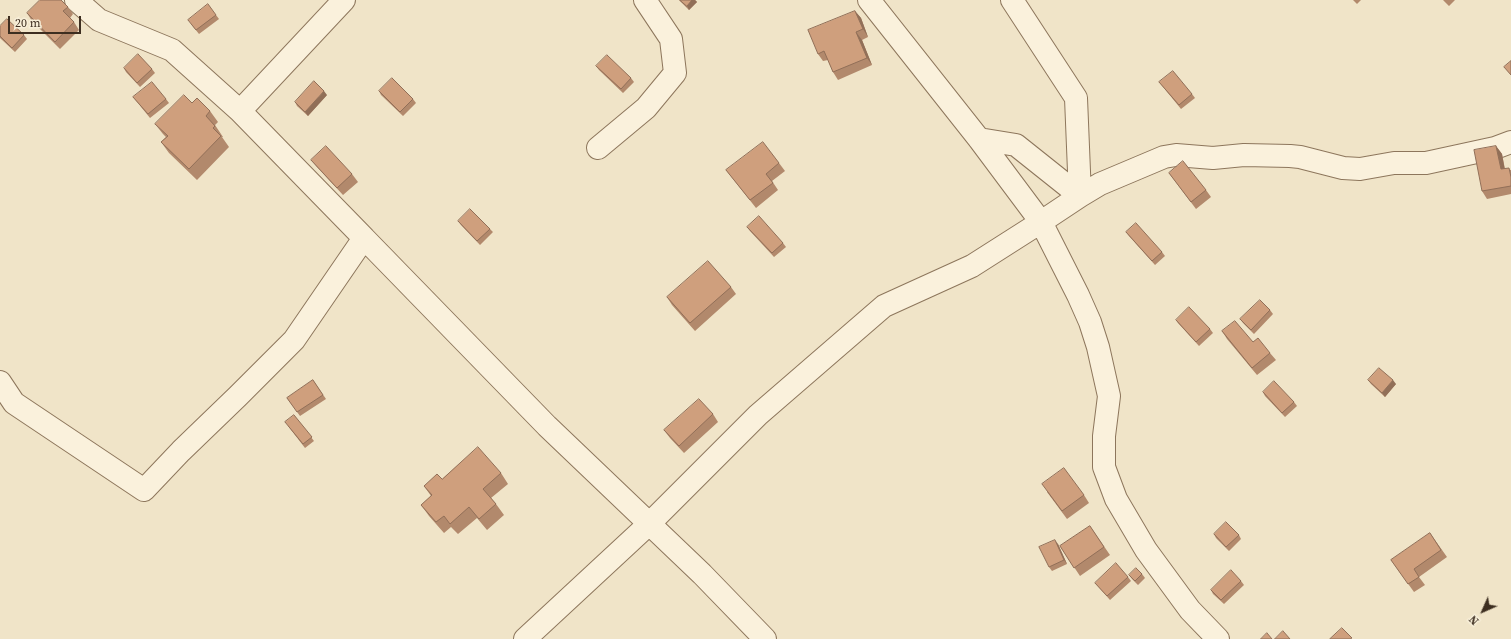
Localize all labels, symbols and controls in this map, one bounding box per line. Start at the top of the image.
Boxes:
scale bar [10,8,83,34]
text: 20 m [15,15,41,31]
north arrow [1463,591,1503,631]
text: N [1466,612,1482,628]

